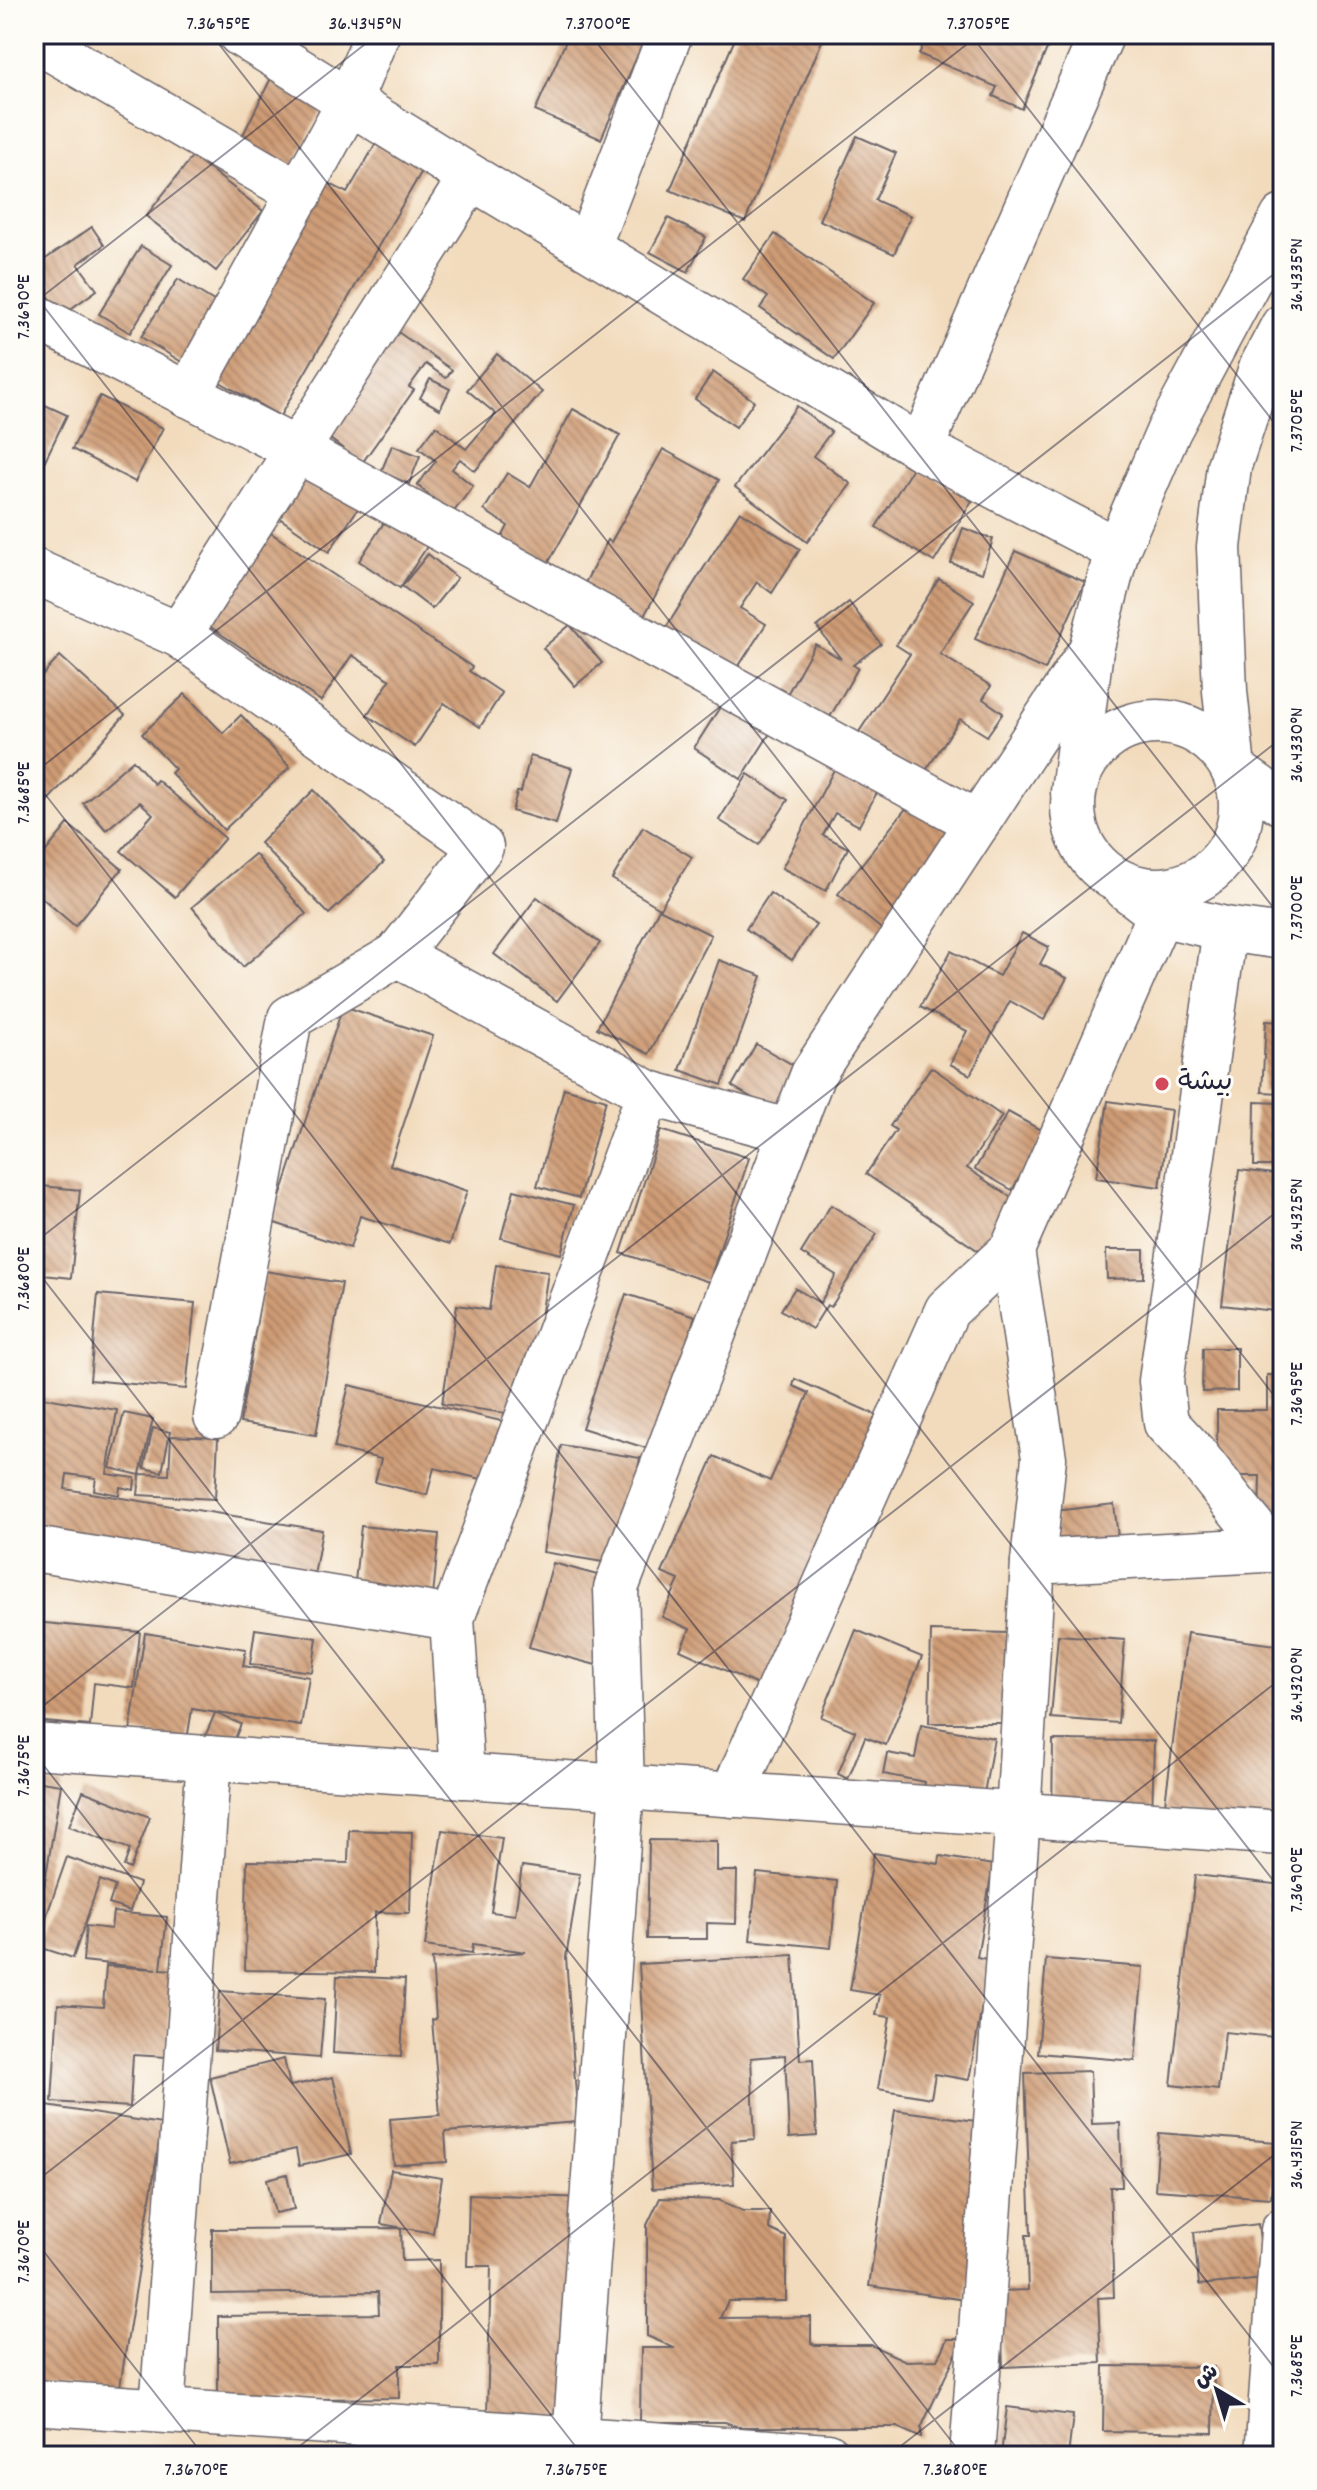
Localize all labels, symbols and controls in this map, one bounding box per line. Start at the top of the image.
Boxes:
text: 7.3695°E [186,11,250,39]
text: 36.4345°N [328,11,402,39]
text: 7.3700°E [566,11,630,39]
text: 7.3705°E [946,11,1010,39]
text: 36.4335°N [1284,238,1312,312]
text: 7.3690°E [11,274,39,340]
text: 7.3705°E [1284,389,1312,453]
text: 36.4330°N [1284,707,1312,783]
text: 7.3685°E [11,762,39,824]
text: 7.3700°E [1284,876,1312,940]
place label: بيشة [1178,1064,1233,1104]
marker: بيشة [1153,1075,1171,1093]
text: 36.4325°N [1284,1178,1312,1252]
text: 7.3680°E [11,1247,39,1311]
text: 7.3695°E [1284,1362,1312,1426]
text: 36.4320°N [1284,1647,1312,1723]
text: 7.3675°E [11,1735,39,1797]
text: 7.3690°E [1284,1847,1312,1913]
text: 36.4315°N [1284,2120,1312,2190]
text: 7.3670°E [11,2220,39,2284]
text: 7.3685°E [1284,2335,1312,2397]
north arrow [1177,2350,1257,2430]
text: ش [1188,2357,1226,2397]
text: 7.3670°E [164,2457,228,2485]
text: 7.3675°E [545,2457,607,2485]
text: 7.3680°E [923,2457,987,2485]

